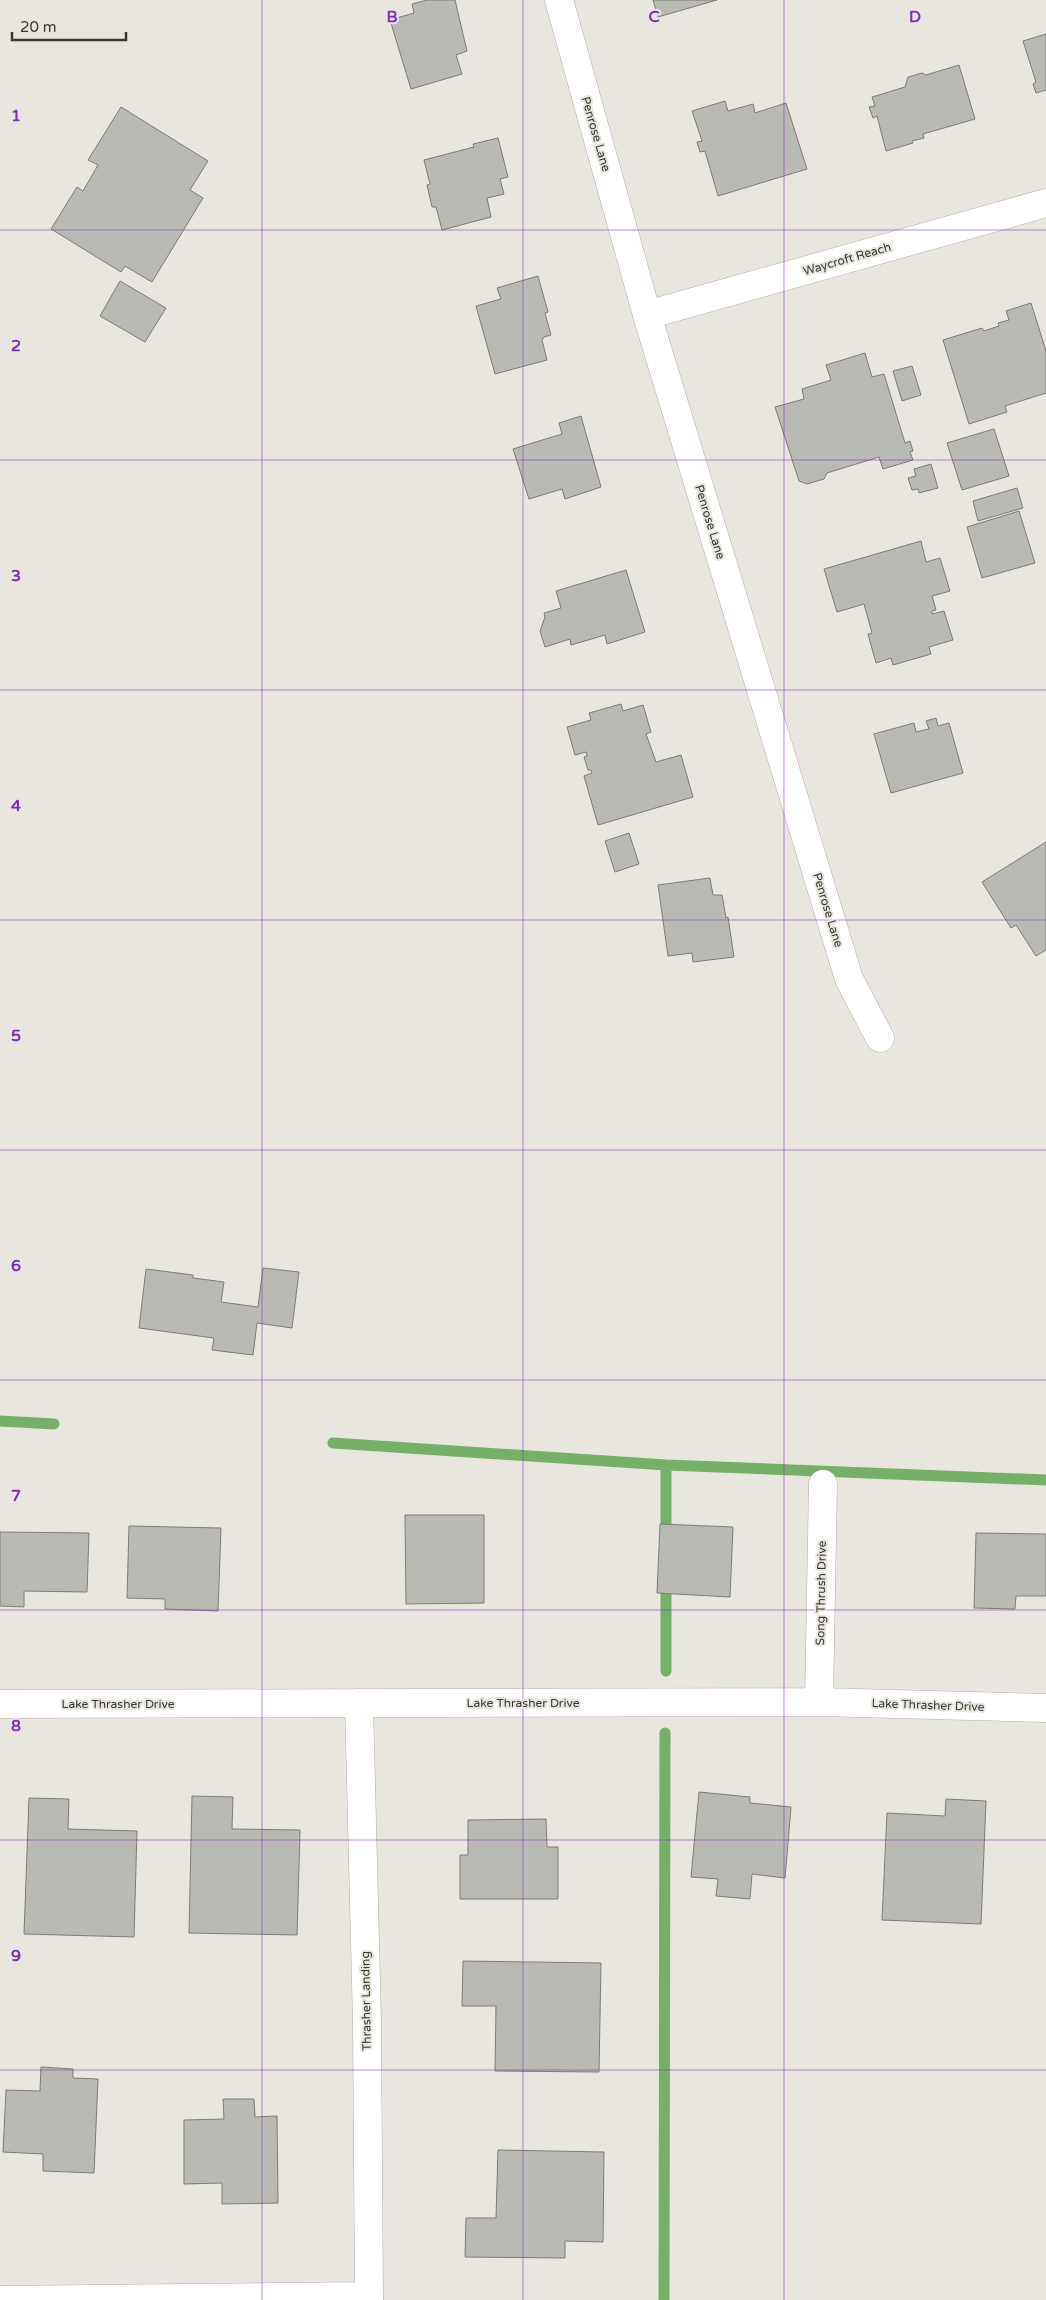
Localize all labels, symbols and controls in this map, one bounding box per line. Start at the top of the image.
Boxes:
text: B [386,7,398,27]
text: C [648,7,660,27]
text: D [909,7,921,27]
scale bar [12,10,126,42]
text: 20 m [20,18,57,36]
street label: Penrose Lane [579,95,613,173]
text: 1 [11,106,21,126]
street label: Waycroft Reach [801,240,893,278]
text: 2 [11,336,21,356]
street label: Penrose Lane [692,483,728,561]
text: 3 [11,566,21,586]
text: 4 [11,796,21,816]
street label: Penrose Lane [810,871,846,949]
text: 5 [11,1026,21,1046]
text: 6 [11,1256,21,1276]
text: 7 [11,1486,21,1506]
street label: Song Thrush Drive [813,1540,829,1646]
street label: Lake Thrasher Drive [466,1696,580,1710]
street label: Lake Thrasher Drive [871,1696,985,1714]
street label: Lake Thrasher Drive [61,1697,175,1711]
text: 8 [11,1716,21,1736]
text: 9 [11,1946,21,1966]
street label: Thrasher Landing [358,1951,374,2051]

